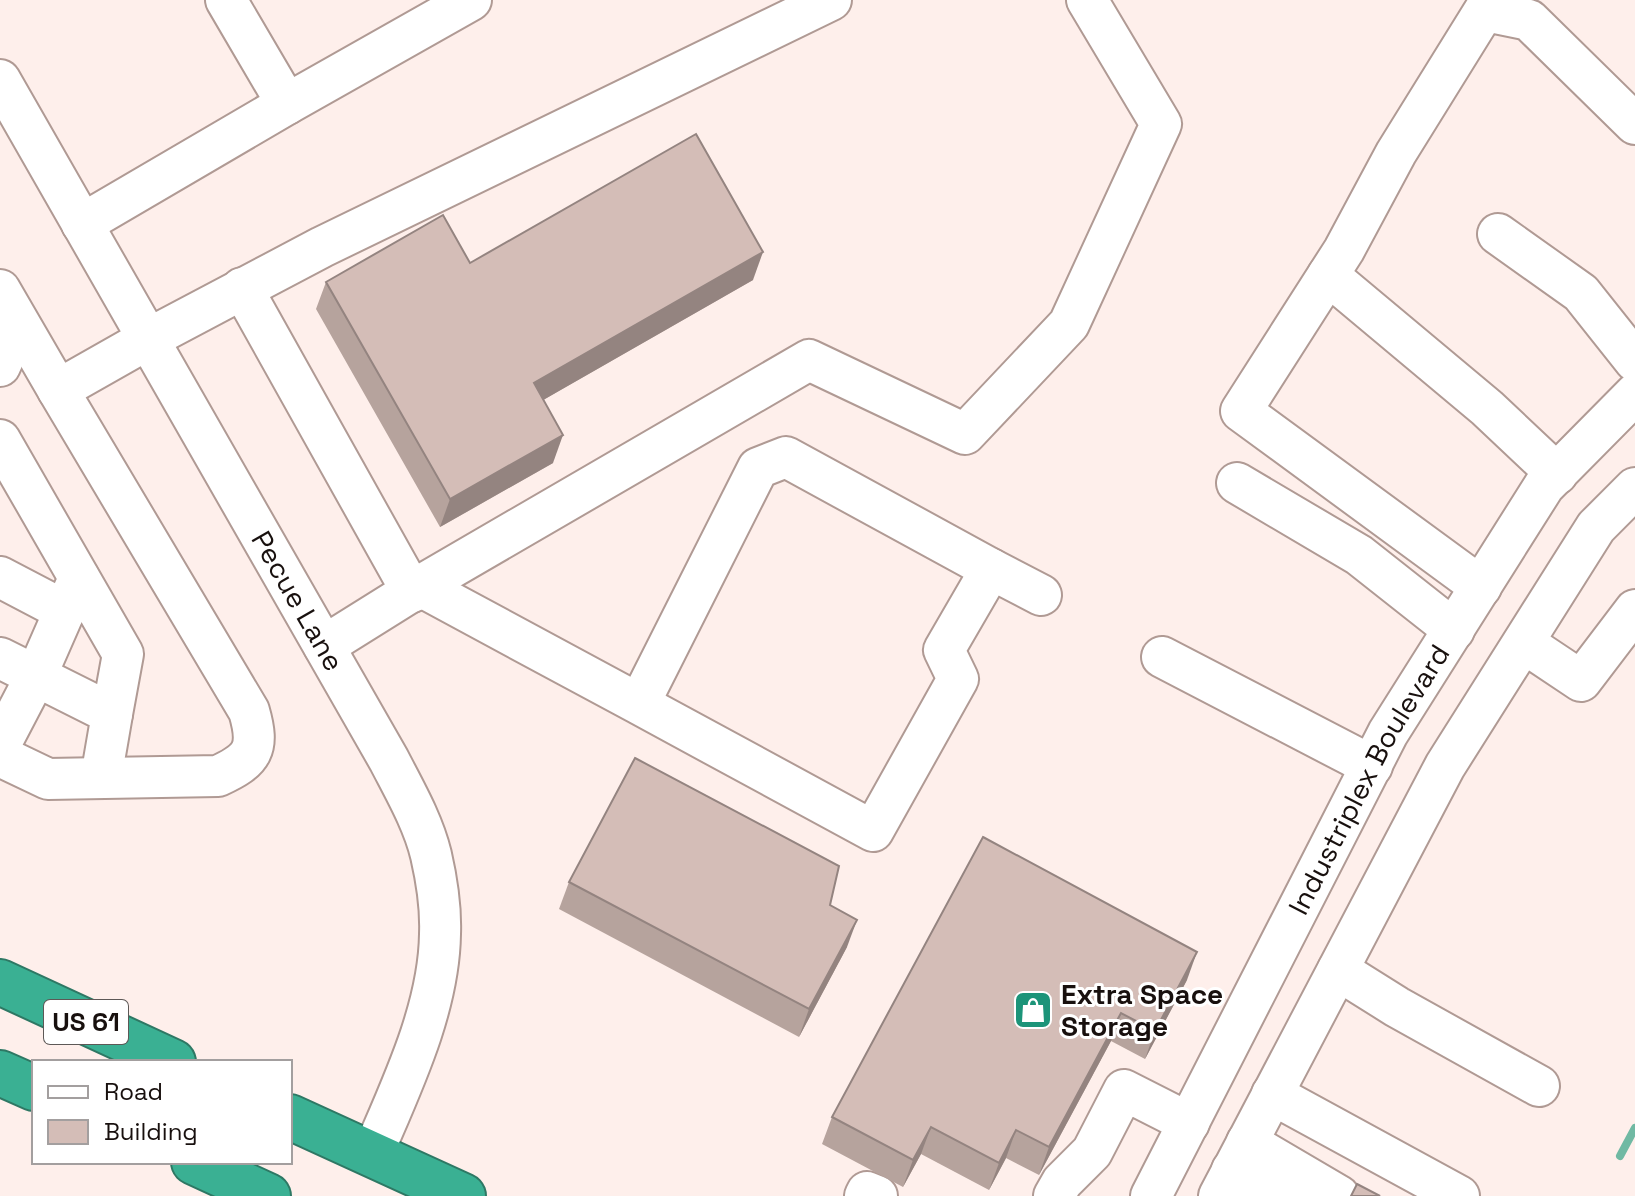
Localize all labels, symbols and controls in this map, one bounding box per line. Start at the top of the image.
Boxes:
street label: Pecue Lane [244,524,352,677]
street label: Industriplex Boulevard [1280,638,1457,921]
place label: Extra Space Storage [1061,976,1223,1044]
shop icon: Extra Space Storage [1012,989,1054,1031]
road number: US 61 [44,1000,128,1044]
legend [32,1060,292,1164]
text: Road [104,1076,163,1107]
text: Building [104,1116,198,1147]

